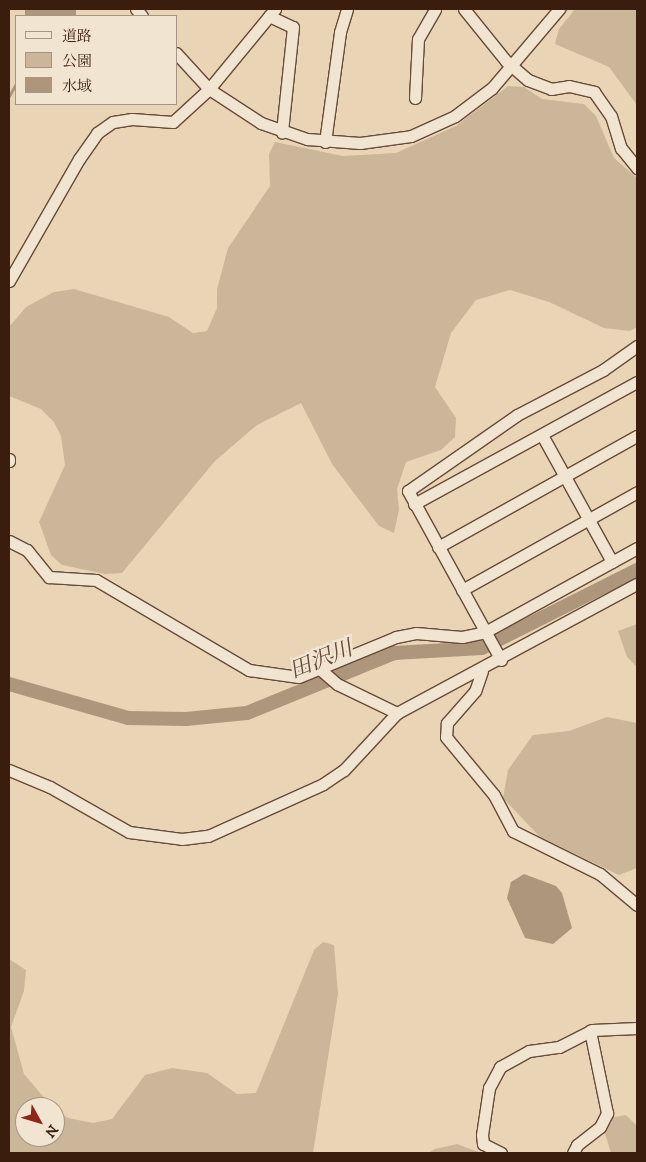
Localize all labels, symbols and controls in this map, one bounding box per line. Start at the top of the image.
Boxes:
legend [15,15,178,105]
text: 道路 [62,27,92,46]
text: 公園 [62,52,92,71]
text: 水域 [62,77,92,96]
water label: 田沢川 [285,635,357,685]
north arrow [15,1097,65,1147]
text: N [40,1121,61,1141]

